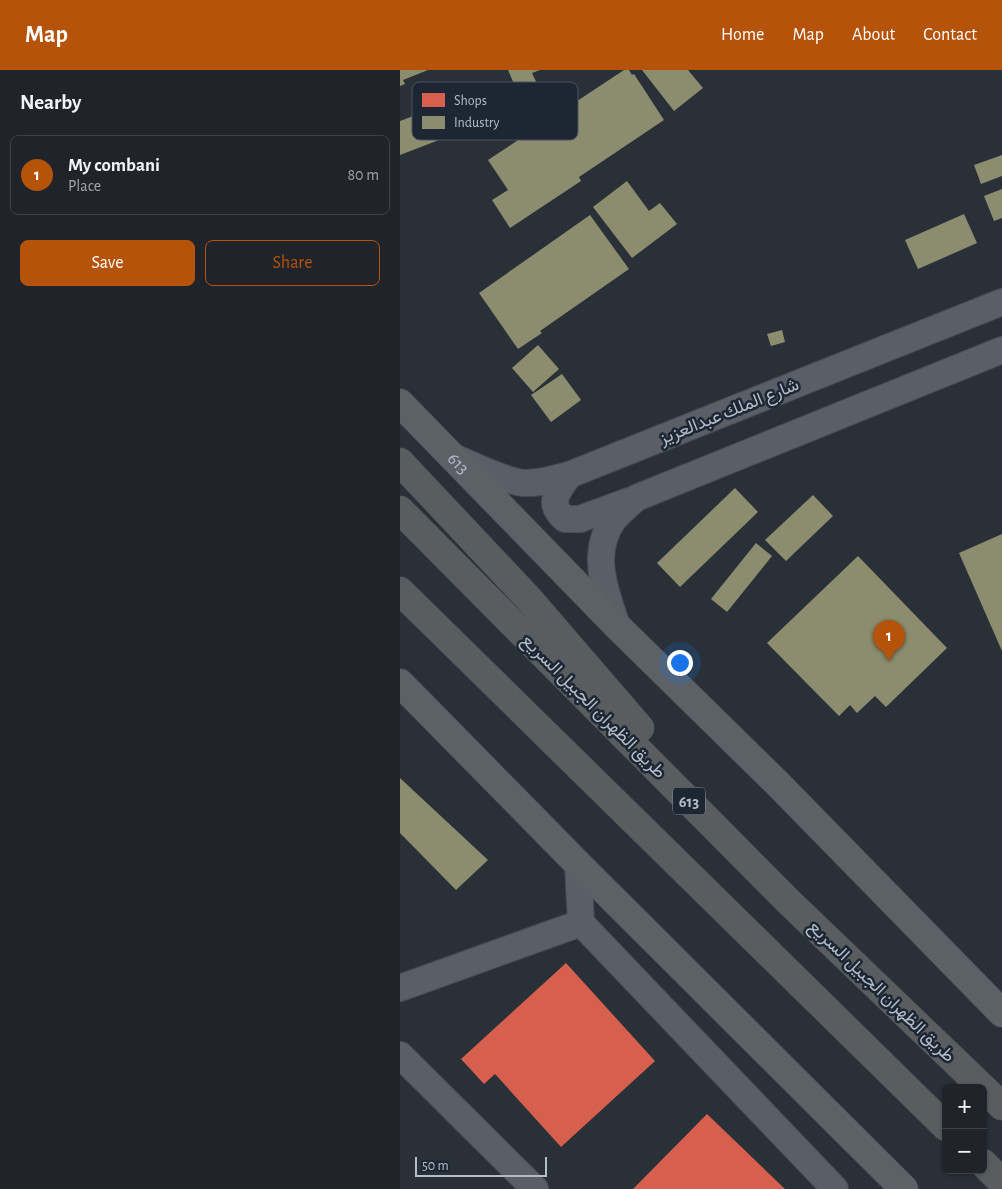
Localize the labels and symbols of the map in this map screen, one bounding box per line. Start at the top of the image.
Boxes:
legend [412,82,578,140]
text: Shops [454,94,487,108]
text: Industry [454,116,500,130]
street label: شارع الملك عبدالعزيز [656,376,803,450]
street label: 613 [444,450,472,478]
pin: 1 [873,620,905,661]
street label: طريق الظهران الجبيل السريع [516,631,669,784]
your location [667,650,693,676]
road number: 613 [673,788,705,814]
street label: طريق الظهران الجبيل السريع [803,917,958,1068]
scale bar [415,1154,548,1177]

